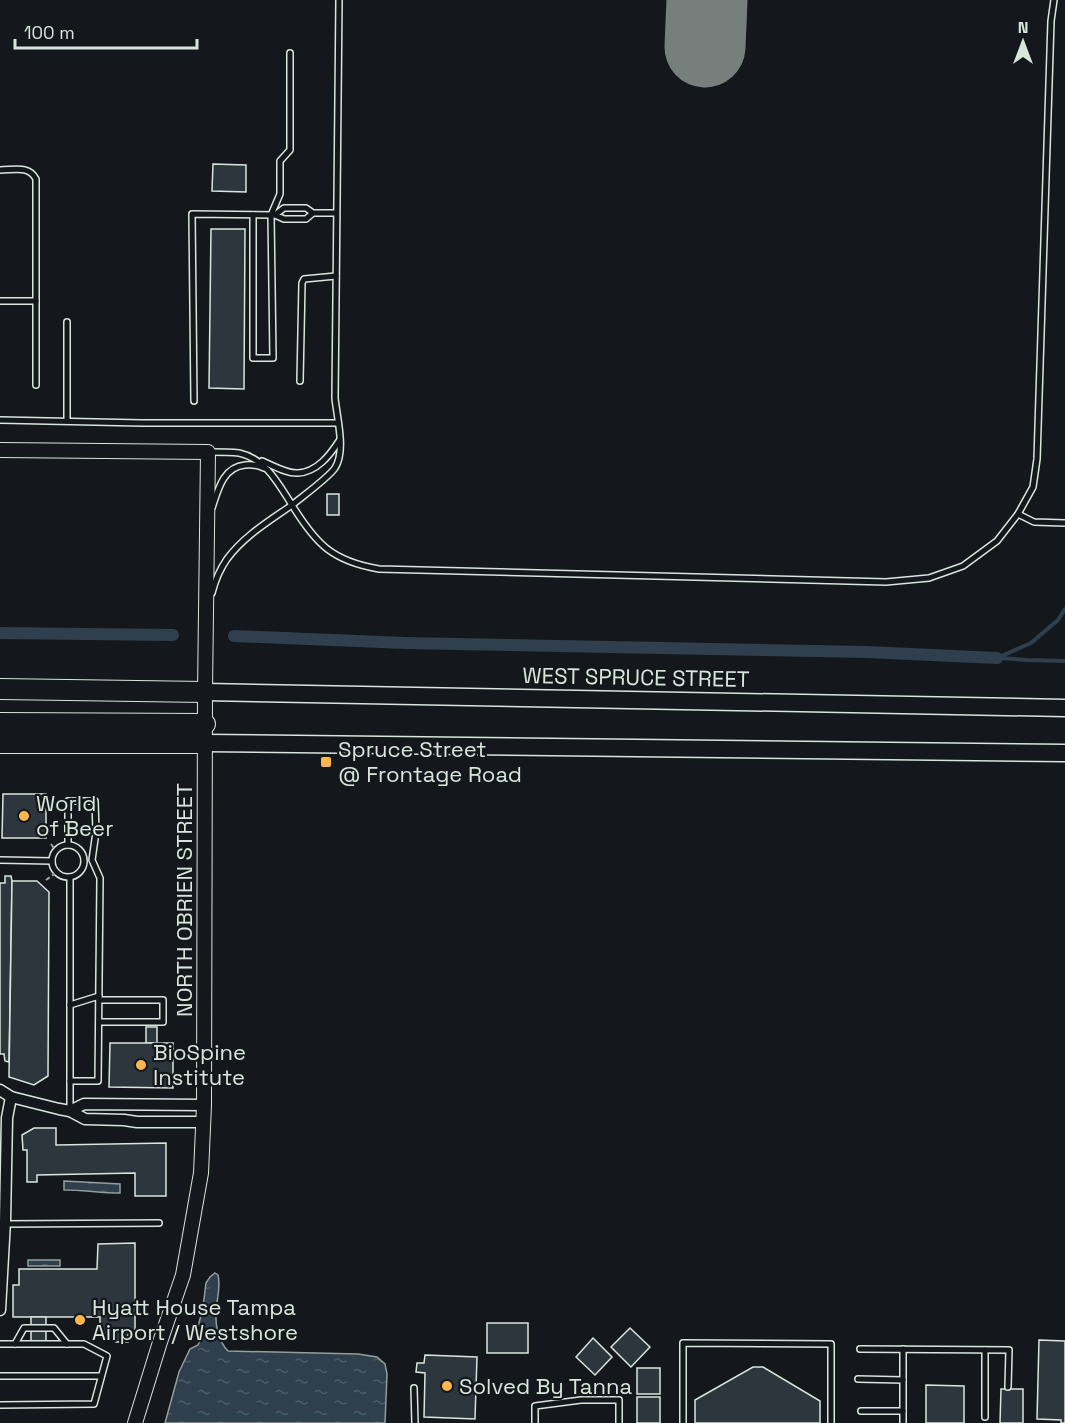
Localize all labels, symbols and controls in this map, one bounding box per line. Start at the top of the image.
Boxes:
scale bar [15,12,196,50]
north arrow [993,12,1053,72]
text: N [1018,17,1028,38]
text: 100 m [24,21,75,44]
street label: WEST SPRUCE STREET [522,661,750,693]
place label: Spruce Street @ Frontage Road [338,735,522,788]
marker: Spruce Street @ Frontage Road [319,755,333,769]
street label: NORTH OBRIEN STREET [170,783,198,1017]
place label: World of Beer [36,789,113,842]
marker: World of Beer [17,809,31,823]
place label: BioSpine Institute [153,1038,246,1091]
marker: BioSpine Institute [134,1058,148,1072]
place label: Hyatt House Tampa Airport / Westshore [92,1293,298,1346]
marker: Hyatt House Tampa Airport / Westshore [73,1313,87,1327]
place label: Solved By Tanna [459,1372,632,1400]
marker: Solved By Tanna [440,1379,454,1393]

